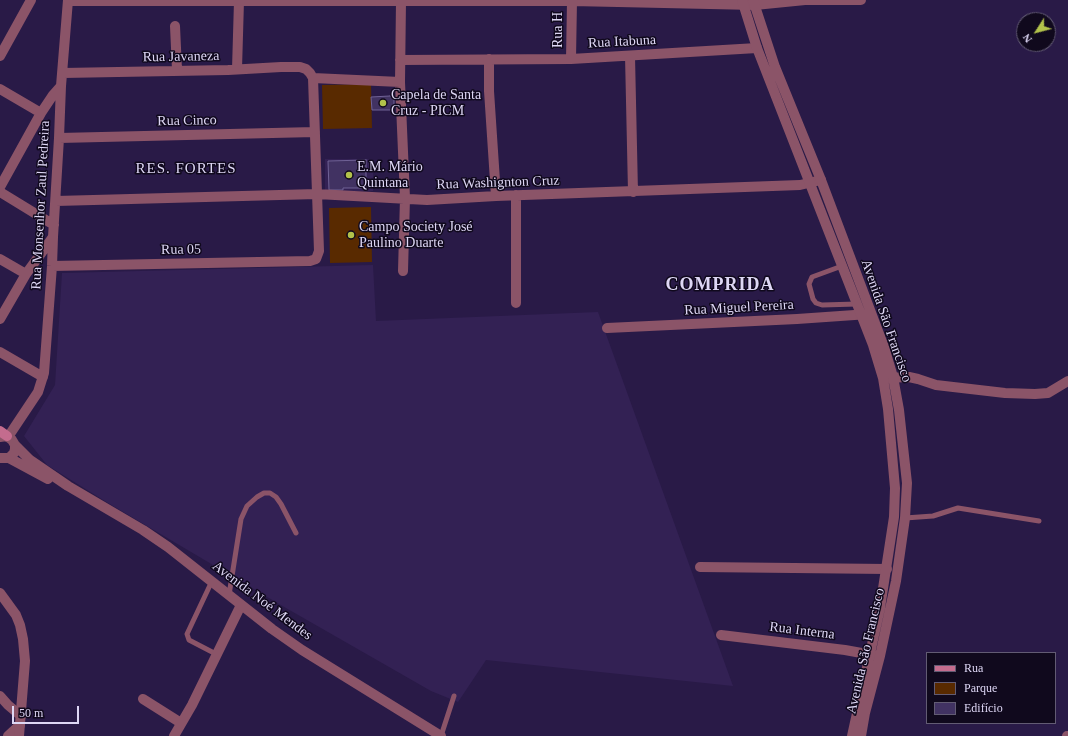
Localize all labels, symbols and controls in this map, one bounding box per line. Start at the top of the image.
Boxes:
street label: Rua H [550,12,566,48]
north arrow [1016,12,1056,52]
street label: Rua Itabuna [588,32,656,52]
text: N [1020,32,1034,45]
street label: Rua Javaneza [143,48,219,66]
place label: Capela de Santa Cruz - PICM [391,87,481,120]
marker: Capela de Santa Cruz - PICM [378,98,388,108]
street label: Rua Cinco [157,112,217,130]
street label: Rua Monsenhor Zaul Pedreira [28,120,54,290]
place label: E.M. Mário Quintana [357,159,423,192]
district label: RES. FORTES [136,160,236,178]
marker: E.M. Mário Quintana [344,170,354,180]
street label: Rua Washignton Cruz [436,172,560,194]
place label: Campo Society José Paulino Duarte [359,219,473,252]
marker: Campo Society José Paulino Duarte [346,230,356,240]
street label: Rua 05 [161,241,201,259]
street label: Avenida São Francisco [857,257,915,385]
district label: COMPRIDA [666,274,774,296]
street label: Rua Miguel Pereira [684,297,794,319]
street label: Avenida Noé Mendes [209,558,315,644]
street label: Avenida São Francisco [843,586,889,716]
street label: Rua Interna [768,619,836,643]
legend [926,652,1056,724]
text: Rua [964,661,983,675]
text: Parque [964,681,997,695]
scale bar [14,698,81,724]
text: Edifício [964,701,1003,715]
text: 50 m [19,706,43,720]

